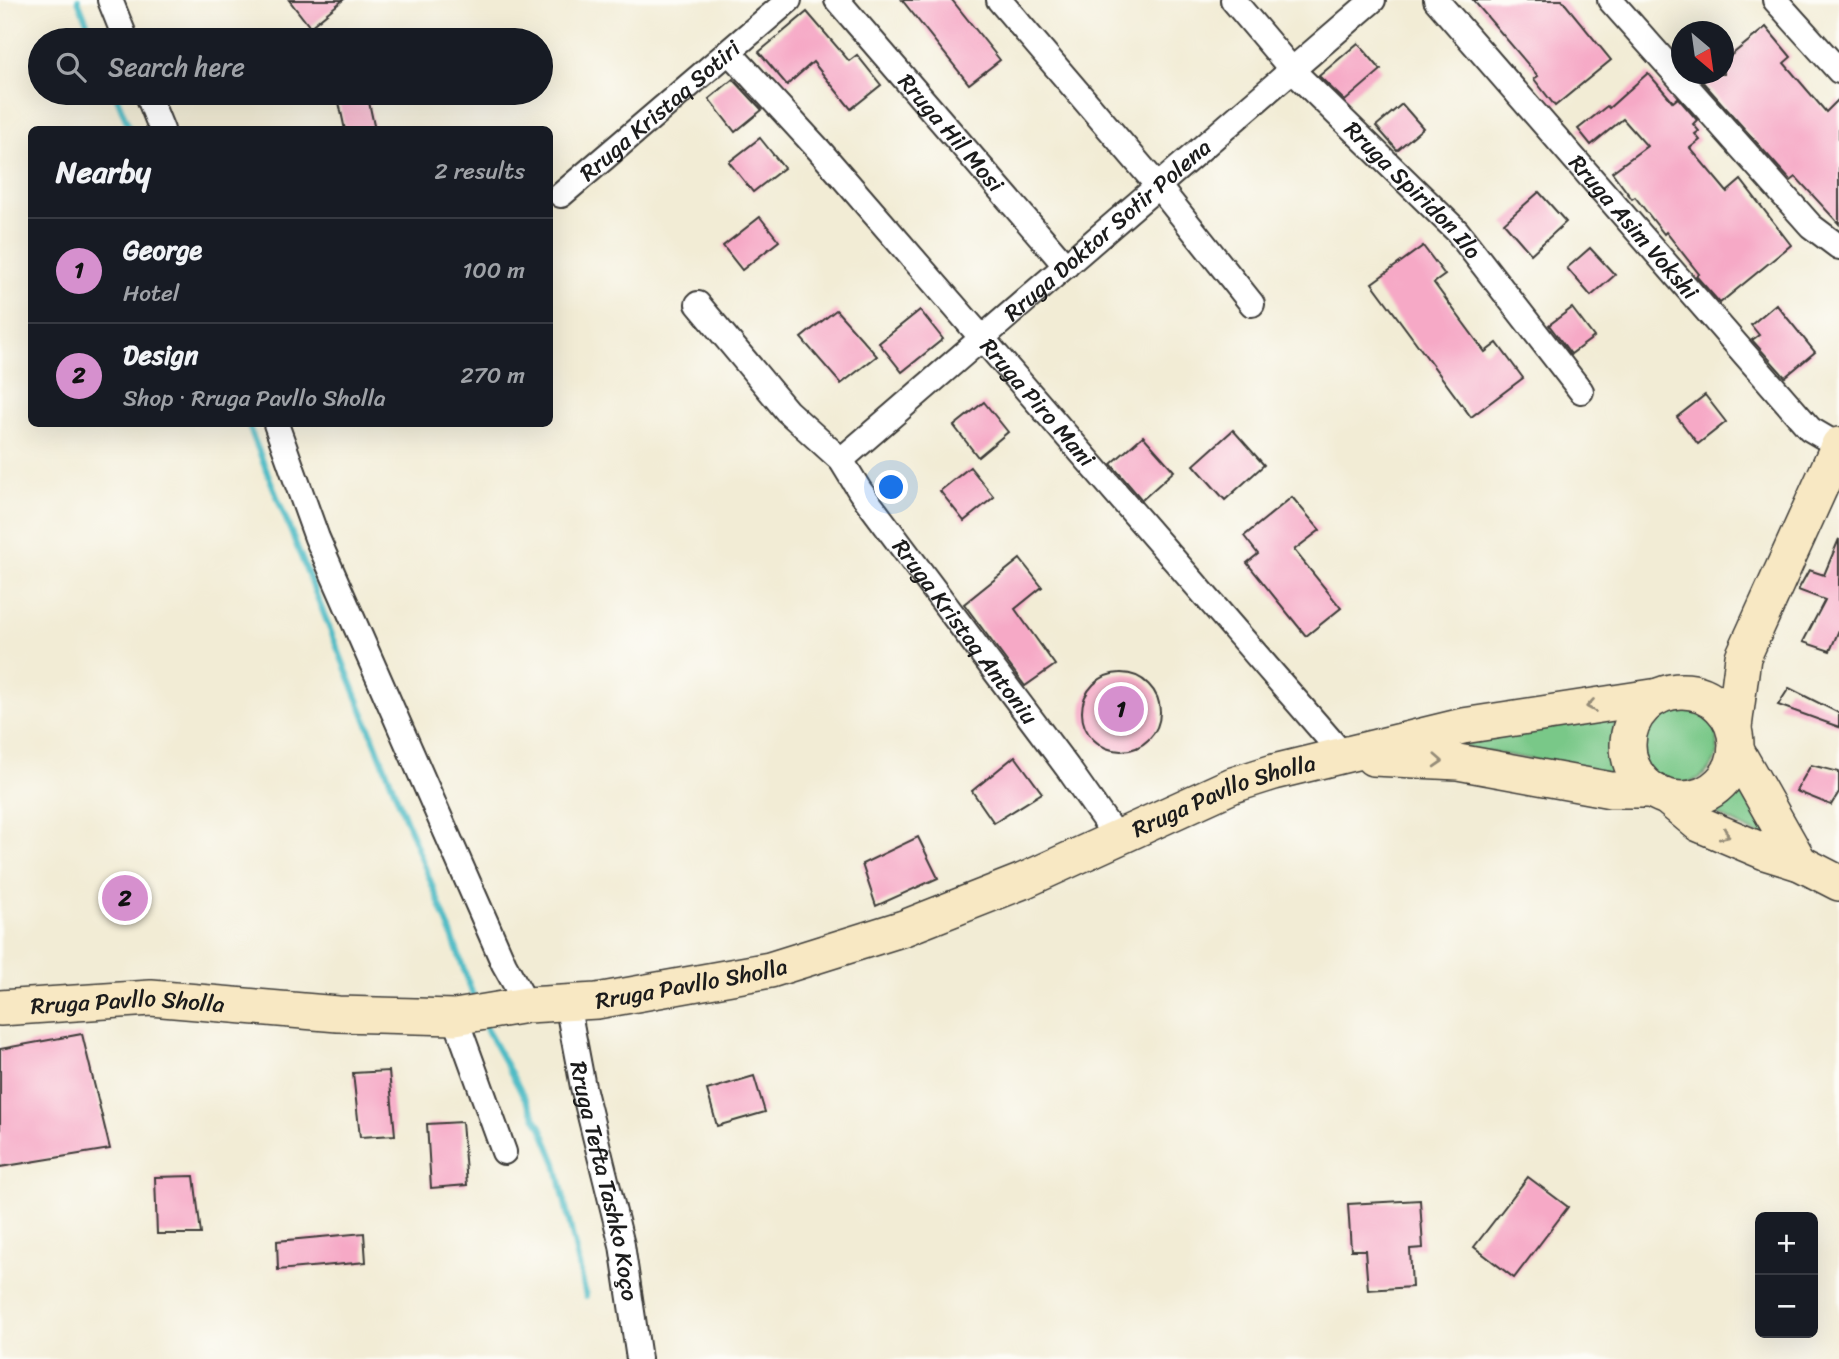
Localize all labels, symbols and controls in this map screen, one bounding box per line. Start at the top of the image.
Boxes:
north arrow [1671,21,1734,84]
search box [28,28,553,105]
street label: Rruga Kristaq Sotiri [570,29,751,192]
text: Search here [108,44,245,90]
icon: search [52,48,90,86]
street label: Rruga Hil Mosi [887,64,1015,203]
street label: Rruga Spiridon Ilo [1334,111,1492,269]
street label: Rruga Doktor Sotir Polena [994,128,1221,332]
text: Nearby [56,145,151,199]
street label: Rruga Asim Vokshi [1558,145,1709,310]
text: 2 results [434,151,525,192]
text: George [123,227,202,273]
text: 1 [74,250,84,291]
text: 100 m [462,250,525,291]
text: Hotel [123,273,179,314]
street label: Rruga Piro Mani [969,329,1106,477]
text: Design [123,332,198,378]
text: 2 [72,355,86,396]
text: 270 m [460,355,525,396]
text: Shop · Rruga Pavllo Sholla [123,378,386,419]
your location [874,470,908,504]
street label: Rruga Kristaq Antoniu [881,530,1049,734]
pin: 1 [1098,683,1144,735]
one-way arrow [1585,698,1597,713]
street label: Rruga Pavllo Sholla [1125,743,1320,850]
one-way arrow [1433,754,1444,769]
one-way arrow [1718,827,1730,841]
pin: 2 [102,872,148,924]
street label: Rruga Pavllo Sholla [592,946,793,1022]
street label: Rruga Pavllo Sholla [29,978,227,1027]
street label: Rruga Tefta Tashko Koço [557,1058,650,1304]
map controls [1755,1212,1818,1338]
button: + [1755,1212,1818,1275]
button: − [1755,1275,1818,1338]

